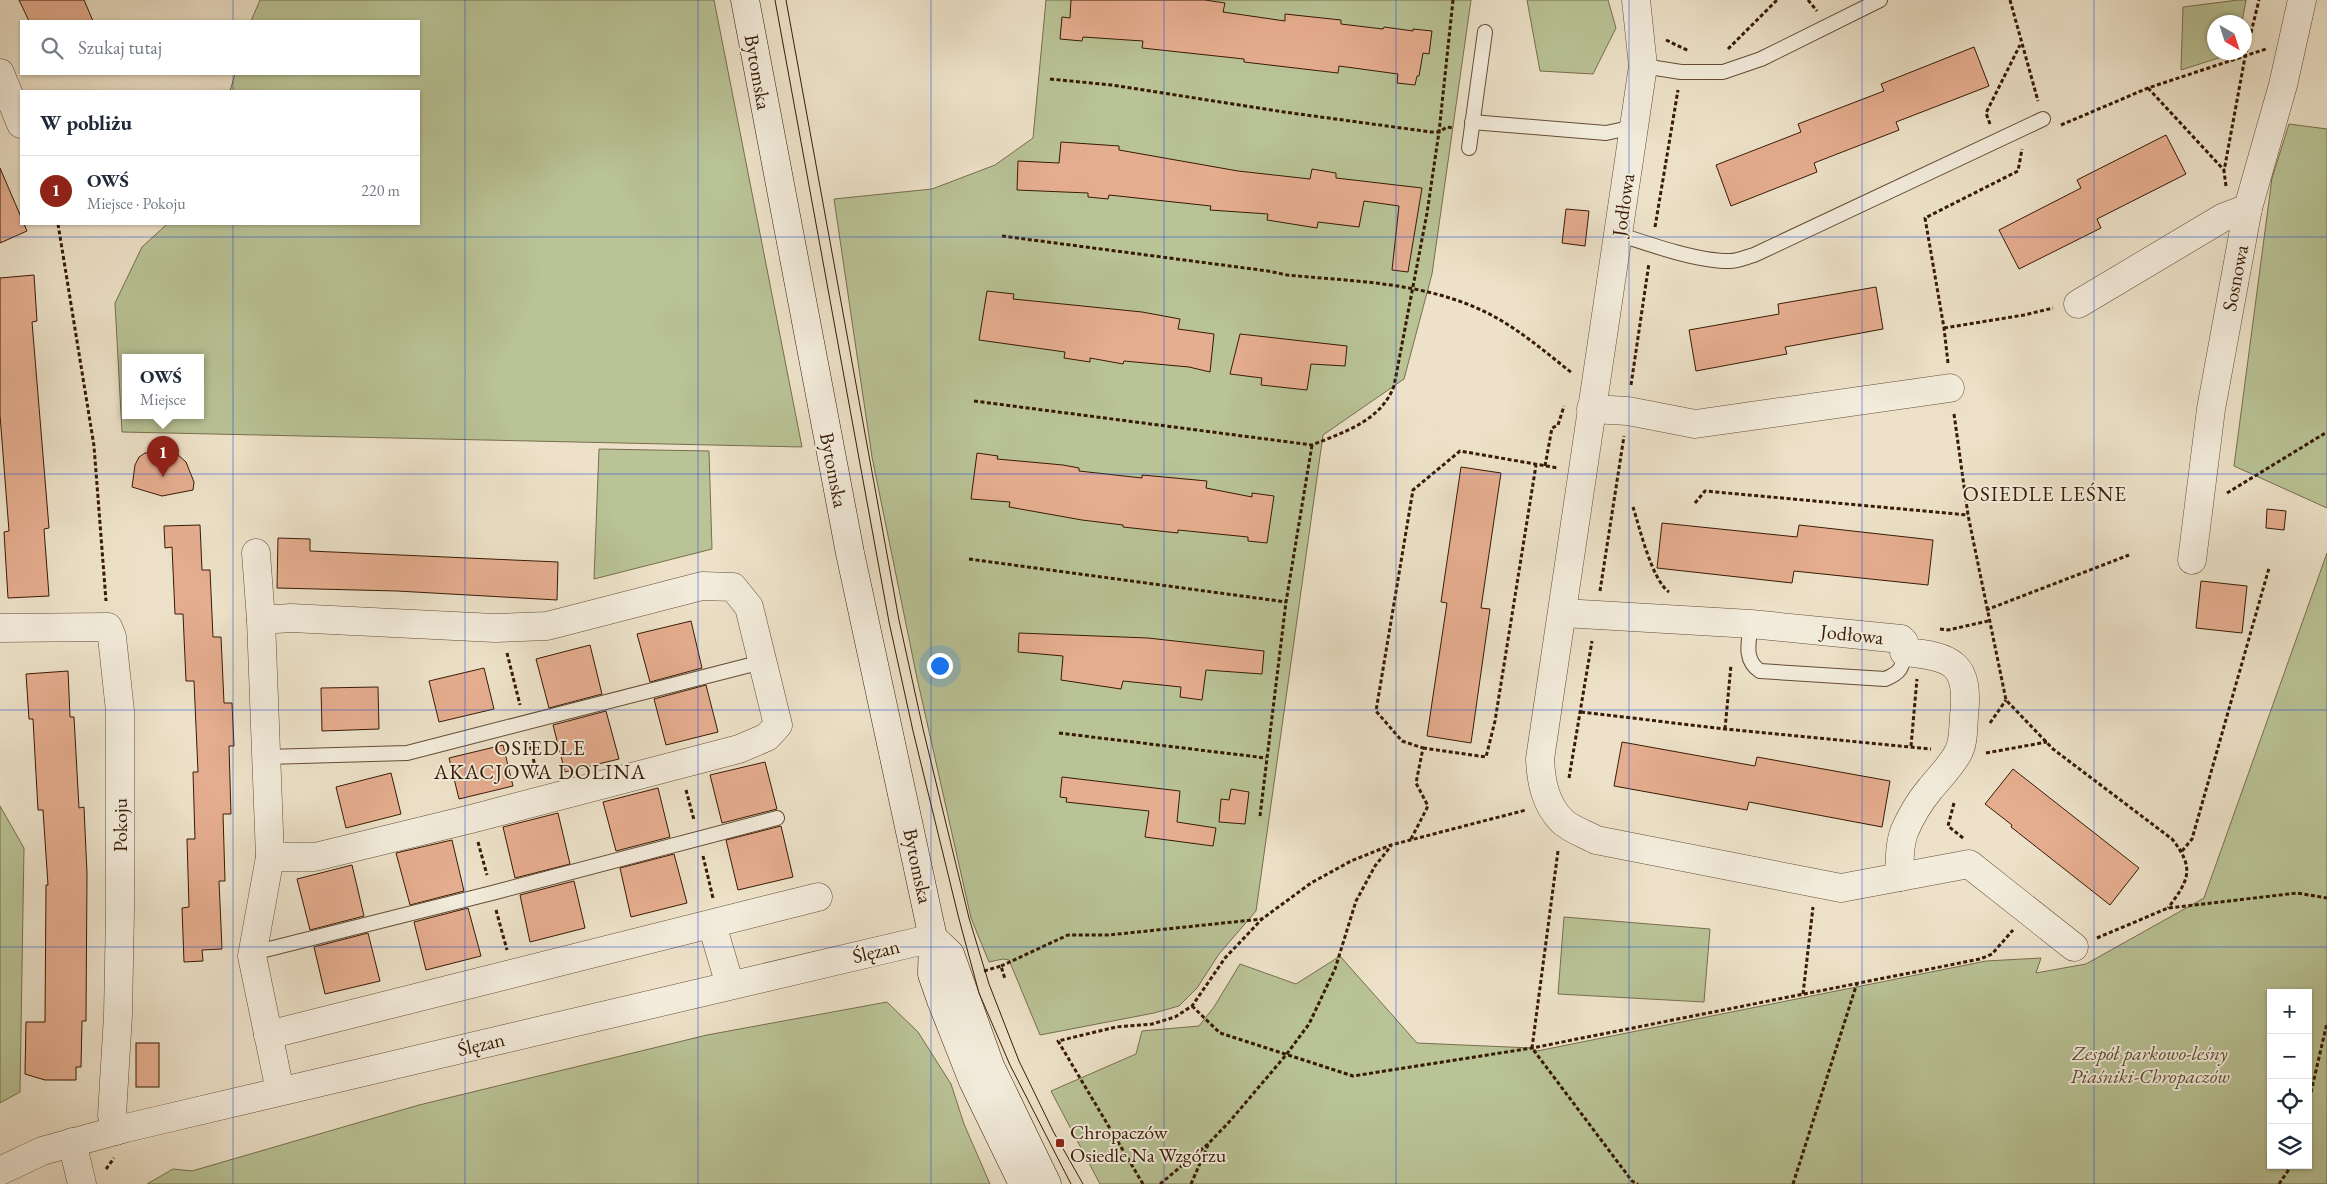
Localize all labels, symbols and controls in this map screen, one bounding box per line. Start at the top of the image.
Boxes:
north arrow [2207,15,2252,60]
search box [20,20,420,75]
street label: Bytomska [739,32,777,112]
icon: search [38,34,66,62]
text: Szukaj tutaj [78,35,162,60]
text: W pobliżu [40,109,132,136]
text: OWŚ [87,168,129,193]
street label: Jodłowa [1605,172,1640,240]
text: 1 [52,180,60,201]
text: 220 m [361,180,400,201]
text: Miejsce · Pokoju [87,193,186,214]
street label: Sosnowa [2216,243,2254,313]
popup [122,354,204,419]
text: OWŚ [140,364,182,389]
text: Miejsce [140,389,186,410]
street label: Bytomska [814,430,854,510]
pin: 1 [147,436,179,477]
district label: OSIEDLE LEŚNE [1963,480,2127,507]
street label: Jodłowa [1817,618,1885,650]
your location [927,653,953,679]
district label: OSIEDLE AKACJOWA DOLINA [433,734,646,785]
street label: Pokoju [107,798,133,852]
street label: Bytomska [897,826,939,906]
street label: Ślęzan [850,933,903,969]
map controls [2267,989,2312,1169]
button: + [2267,989,2312,1034]
street label: Ślęzan [455,1026,508,1062]
button: − [2267,1034,2312,1079]
park label: Zespół parkowo-leśny Piaśniki-Chropaczów [2070,1040,2230,1089]
button: locate [2267,1079,2312,1124]
place label: Chropaczów Osiedle Na Wzgórzu [1070,1119,1227,1168]
button: layers [2267,1124,2312,1169]
marker: Chropaczów Osiedle Na Wzgórzu [1054,1137,1066,1149]

